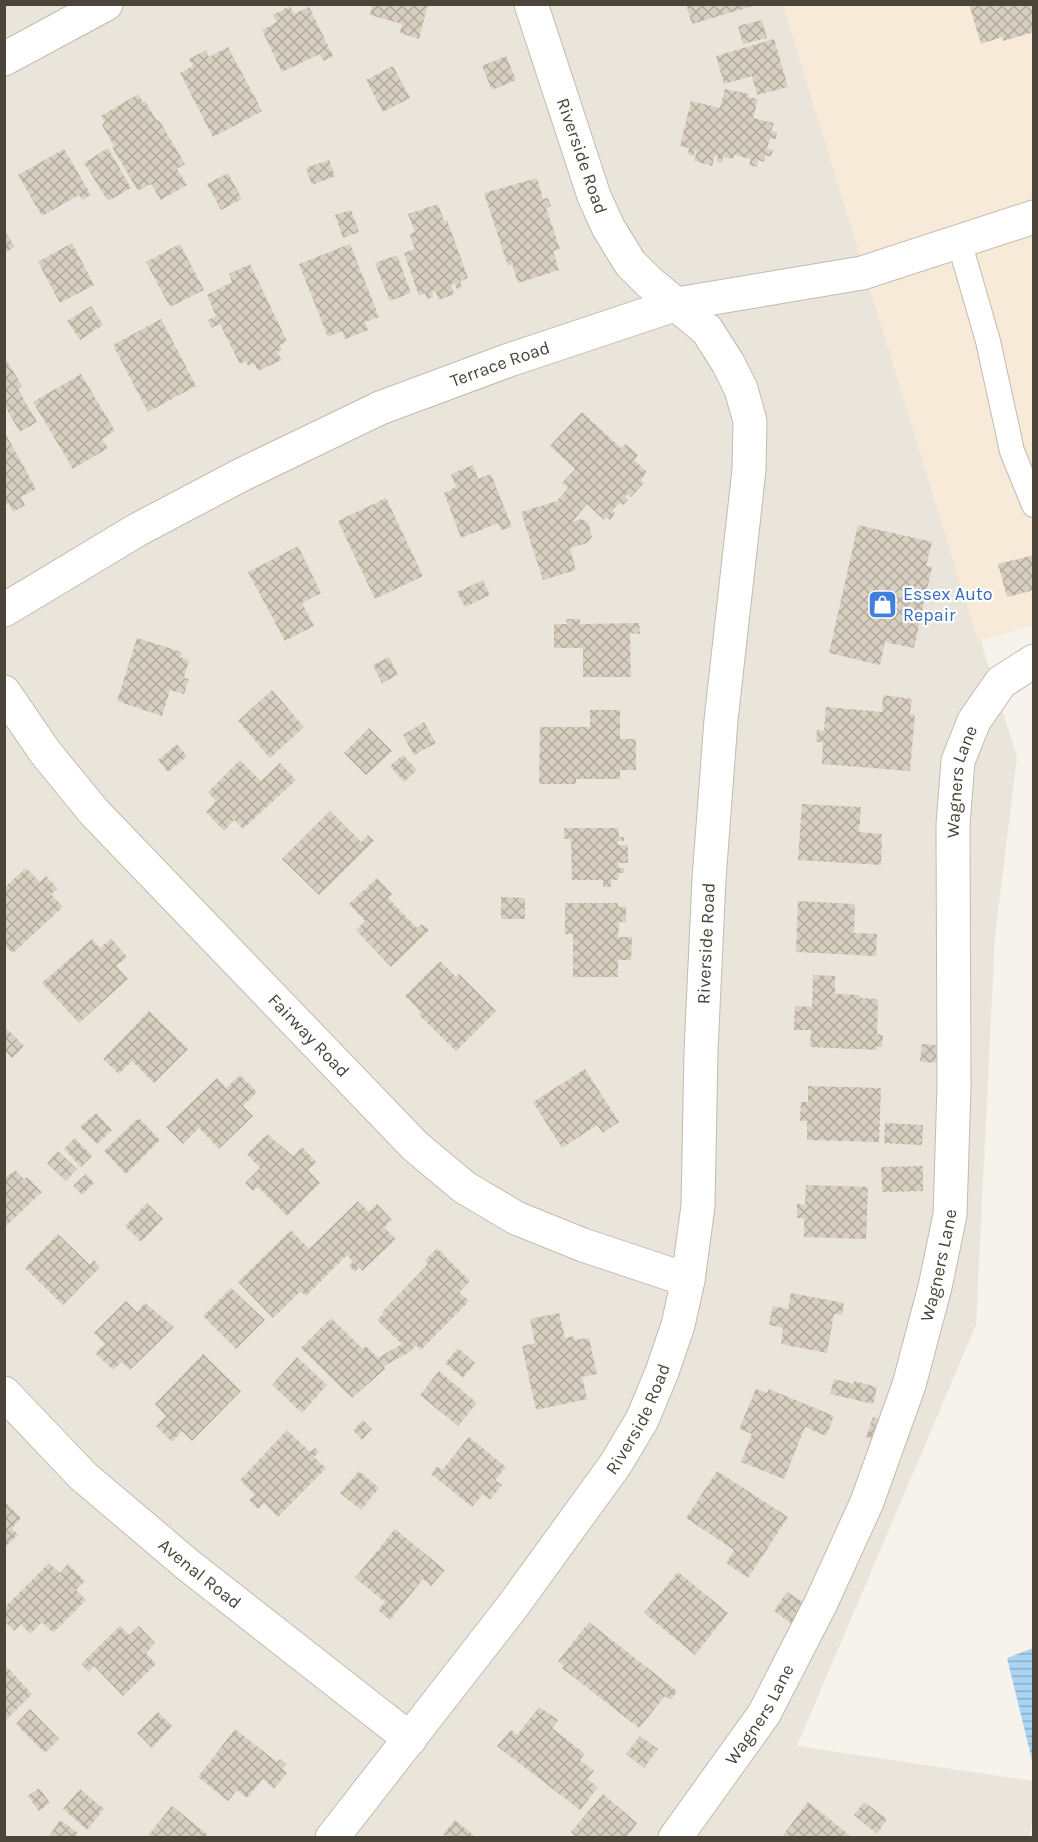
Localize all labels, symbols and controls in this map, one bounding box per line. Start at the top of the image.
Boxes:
street label: Riverside Road [552,95,612,217]
street label: Terrace Road [447,336,553,392]
place label: Essex Auto Repair [903,583,993,626]
shop icon: Essex Auto Repair [866,588,898,620]
street label: Wagners Lane [942,722,982,838]
street label: Riverside Road [692,882,720,1005]
street label: Fairway Road [263,989,354,1082]
street label: Wagners Lane [915,1209,961,1324]
street label: Riverside Road [601,1361,675,1479]
street label: Avenal Road [154,1534,246,1614]
street label: Wagners Lane [720,1660,799,1769]

